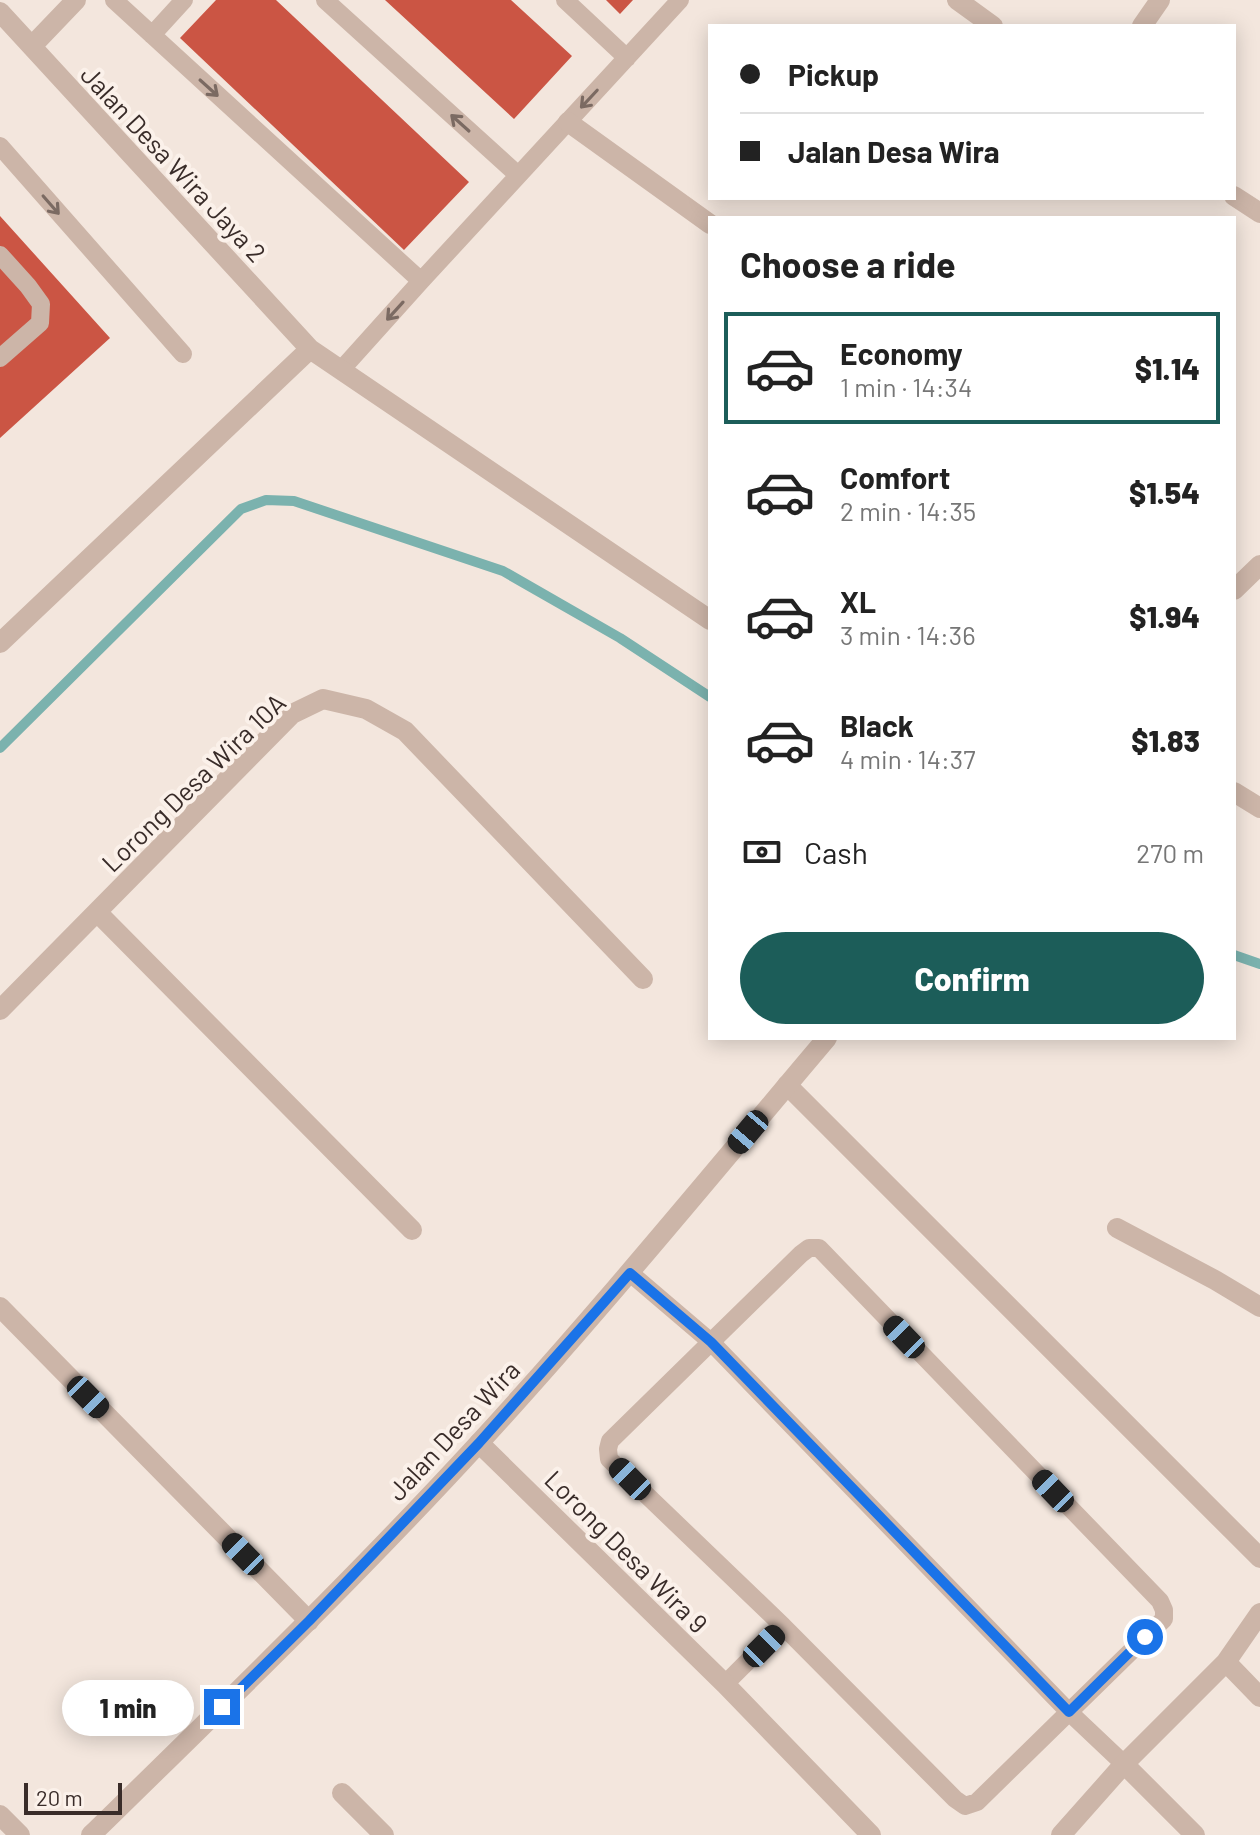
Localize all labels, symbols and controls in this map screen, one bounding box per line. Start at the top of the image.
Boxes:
text: Pickup [788,56,879,92]
street label: Jalan Desa Wira Jaya 2 [75,58,273,268]
one-way arrow [199,78,219,96]
one-way arrow [581,88,599,108]
one-way arrow [451,114,471,132]
text: Jalan Desa Wira [788,133,1000,169]
one-way arrow [42,194,60,214]
text: Choose a ride [740,242,956,285]
one-way arrow [386,300,404,320]
icon: car [744,332,816,404]
text: Economy [840,335,963,371]
text: $1.14 [1135,350,1200,386]
text: 1 min · 14:34 [840,371,972,402]
icon: car [744,456,816,528]
text: Comfort [840,459,950,495]
text: $1.54 [1129,474,1200,510]
text: 2 min · 14:35 [840,495,976,526]
icon: car [744,580,816,652]
text: XL [840,583,876,619]
text: $1.94 [1129,598,1200,634]
text: 3 min · 14:36 [840,619,976,650]
street label: Lorong Desa Wira 10A [95,686,291,878]
icon: car [744,704,816,776]
text: Black [840,707,914,743]
text: $1.83 [1131,722,1200,758]
text: 4 min · 14:37 [840,743,975,774]
icon: cash [740,830,784,874]
text: Cash [804,834,868,870]
text: 270 m [1136,837,1204,868]
button: Confirm [740,932,1204,1024]
car [723,1106,773,1158]
car [879,1311,929,1363]
street label: Jalan Desa Wira [380,1354,526,1506]
car [63,1372,113,1422]
car [605,1454,655,1504]
street label: Lorong Desa Wira 9 [539,1463,715,1639]
car [1028,1465,1078,1517]
car [218,1529,268,1579]
route start [1127,1619,1163,1655]
car [739,1621,789,1671]
callout: 1 min [62,1679,194,1735]
route end [204,1689,240,1725]
text: 1 min [99,1692,157,1723]
scale bar [24,1779,122,1815]
text: 20 m [36,1784,83,1810]

